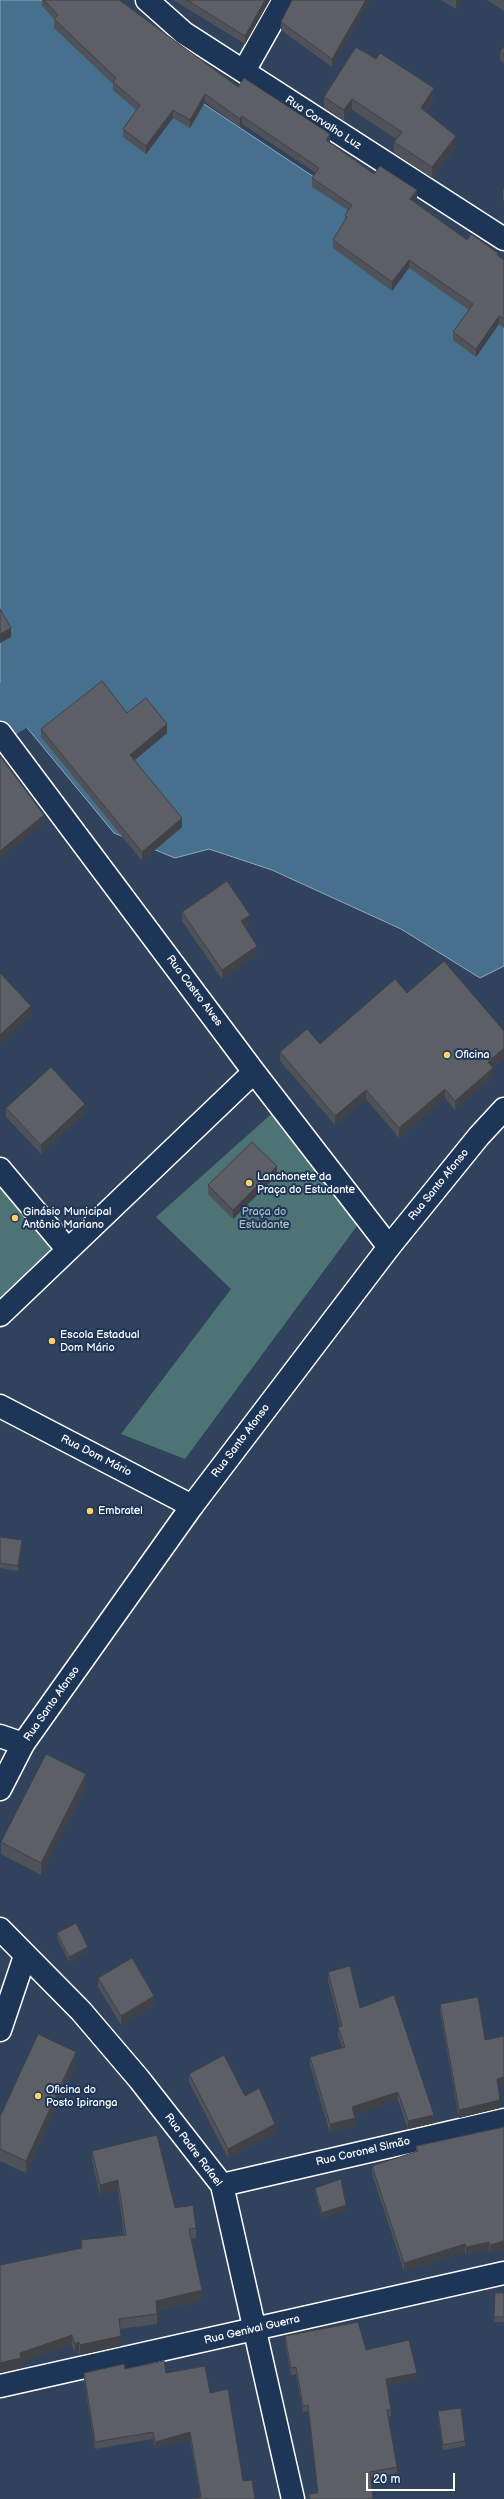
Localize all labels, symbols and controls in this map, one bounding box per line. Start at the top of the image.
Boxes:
street label: Rua Carvalho Luz [282,93,364,153]
street label: Rua Castro Alves [163,953,225,1029]
place label: Oficina [455,1048,490,1062]
marker: Oficina [442,1050,452,1060]
street label: Rua Santo Afonso [406,1147,472,1223]
place label: Lanchonete da Praça do Estudante [257,1170,355,1196]
marker: Lanchonete da Praça do Estudante [244,1178,254,1188]
place label: Ginásio Municipal Antônio Mariano [23,1205,111,1231]
park label: Praça do Estudante [239,1205,289,1231]
marker: Ginásio Municipal Antônio Mariano [10,1213,20,1223]
place label: Escola Estadual Dom Mário [60,1328,139,1354]
marker: Escola Estadual Dom Mário [47,1336,57,1346]
street label: Rua Santo Afonso [209,1402,273,1480]
street label: Rua Dom Mário [58,1432,134,1480]
place label: Embratel [98,1504,143,1518]
marker: Embratel [85,1506,95,1516]
street label: Rua Santo Afonso [21,1664,83,1744]
place label: Oficina do Posto Ipiranga [46,2083,118,2109]
marker: Oficina do Posto Ipiranga [33,2091,43,2101]
street label: Rua Padre Rafael [161,2111,225,2189]
street label: Rua Coronel Simão [315,2135,411,2169]
street label: Rua Genival Guerra [203,2313,301,2347]
scale bar [368,2465,457,2491]
text: 20 m [373,2472,400,2487]

